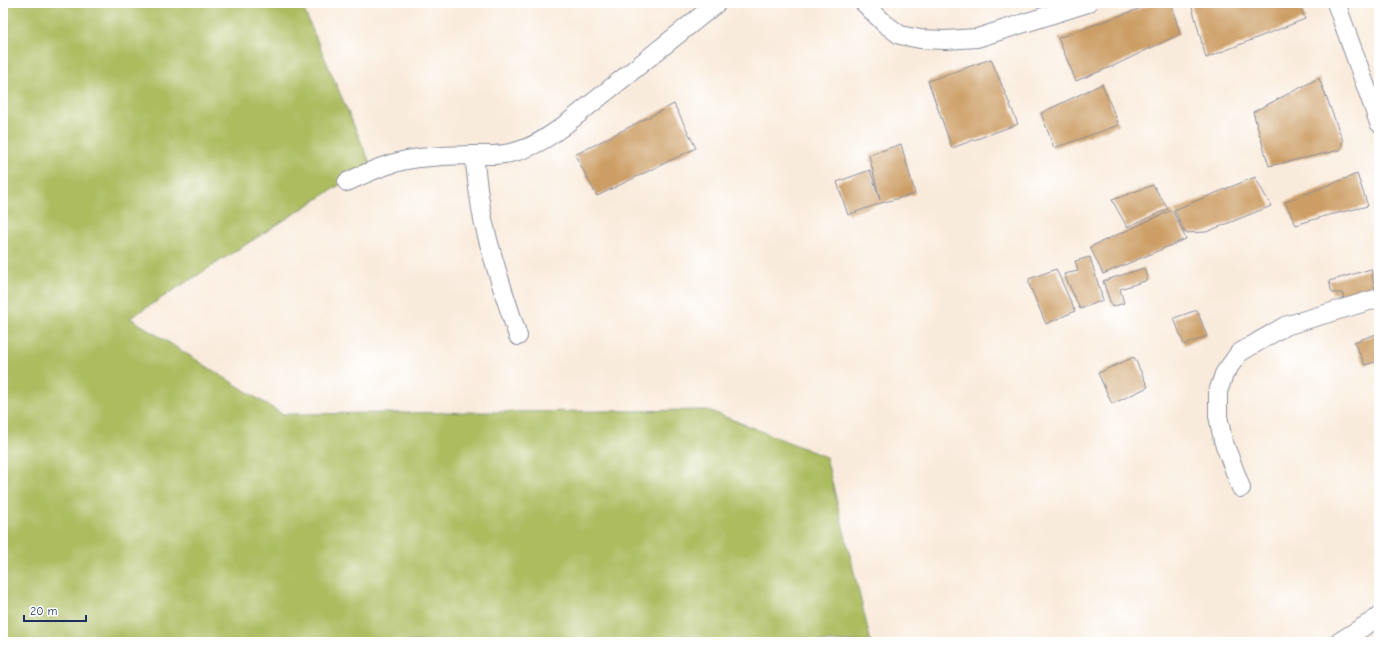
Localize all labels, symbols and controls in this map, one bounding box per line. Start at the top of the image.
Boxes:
scale bar [24,597,86,623]
text: 20 m [30,604,58,618]

